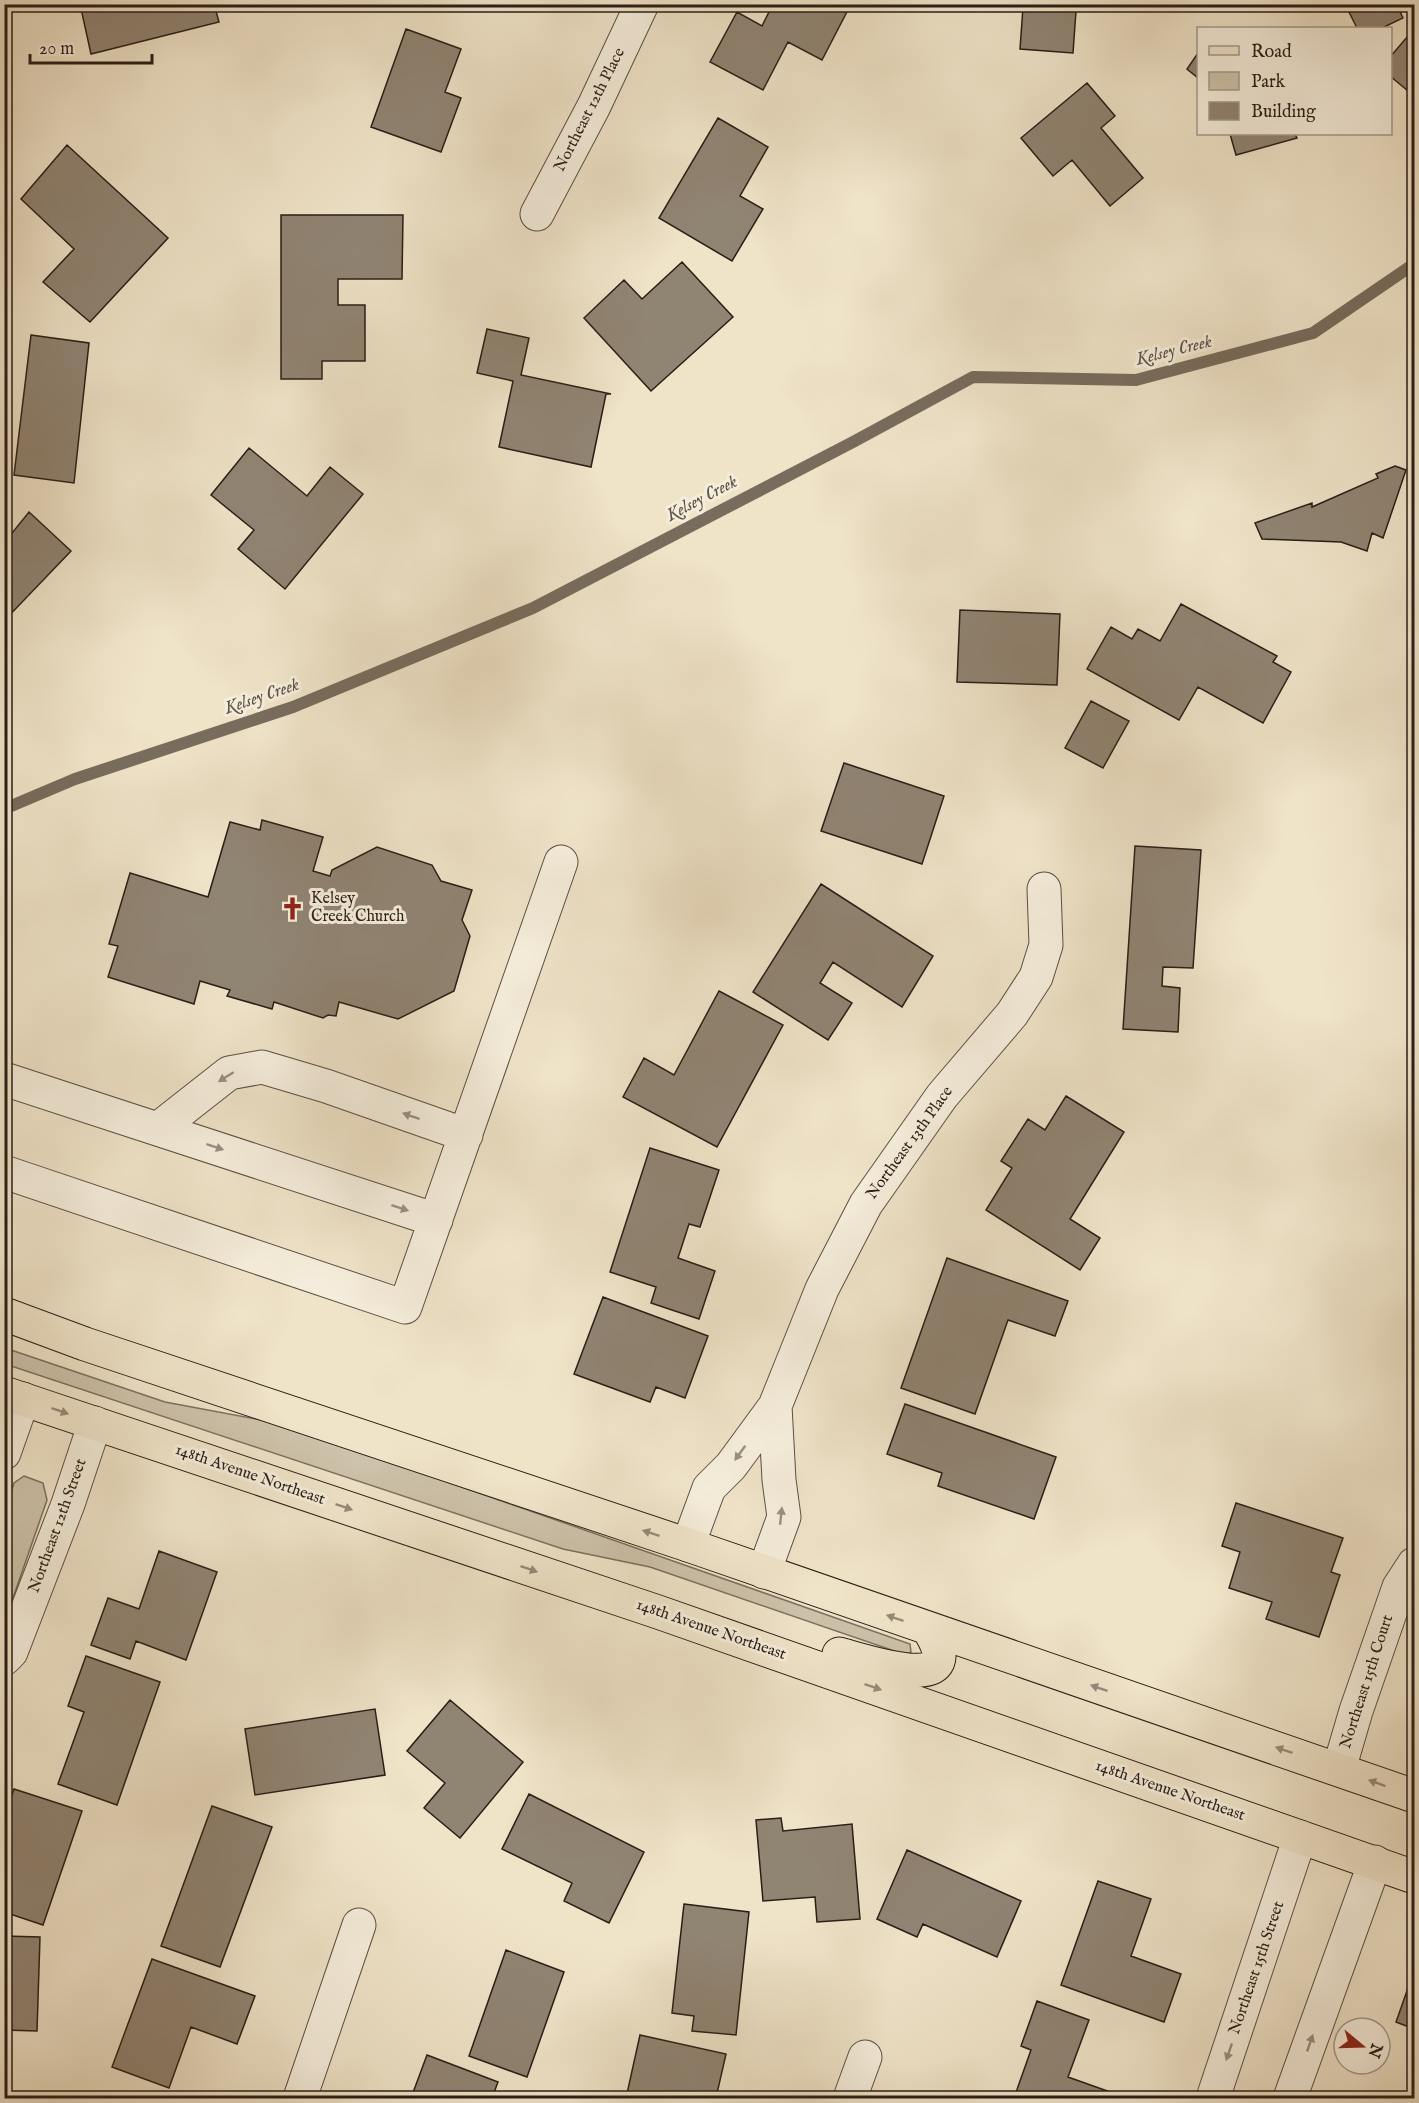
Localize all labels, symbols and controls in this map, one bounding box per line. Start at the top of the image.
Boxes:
scale bar [30,27,152,65]
legend [1197,27,1392,135]
text: 20 m [39,38,74,61]
text: Road [1251,41,1292,64]
street label: Northeast 12th Place [550,45,630,175]
text: Park [1251,71,1286,94]
text: Building [1251,101,1316,124]
water label: Kelsey Creek [1133,330,1214,372]
water label: Kelsey Creek [661,471,742,528]
water label: Kelsey Creek [221,674,302,721]
place label: Kelsey Creek Church [311,889,405,927]
church icon: Kelsey Creek Church [280,895,306,921]
one-way arrow [217,1071,234,1082]
street label: Northeast 13th Place [862,1083,958,1203]
one-way arrow [401,1110,419,1120]
one-way arrow [206,1142,224,1152]
one-way arrow [391,1204,409,1214]
one-way arrow [51,1407,69,1417]
street label: 148th Avenue Northeast [172,1440,328,1510]
one-way arrow [734,1445,746,1461]
street label: Northeast 12th Street [24,1456,92,1596]
one-way arrow [335,1502,353,1512]
one-way arrow [776,1507,786,1526]
one-way arrow [642,1528,660,1537]
one-way arrow [520,1564,538,1574]
street label: 148th Avenue Northeast [633,1595,789,1665]
one-way arrow [886,1612,904,1622]
street label: Northeast 15th Court [1336,1612,1398,1751]
one-way arrow [864,1682,882,1692]
one-way arrow [1090,1682,1108,1692]
one-way arrow [1275,1745,1293,1755]
street label: 148th Avenue Northeast [1092,1756,1248,1826]
one-way arrow [1368,1777,1386,1787]
street label: Northeast 15th Street [1225,1898,1289,2037]
north arrow [1332,2016,1392,2076]
one-way arrow [1305,2034,1315,2052]
text: N [1363,2039,1386,2060]
one-way arrow [1223,2043,1233,2061]

